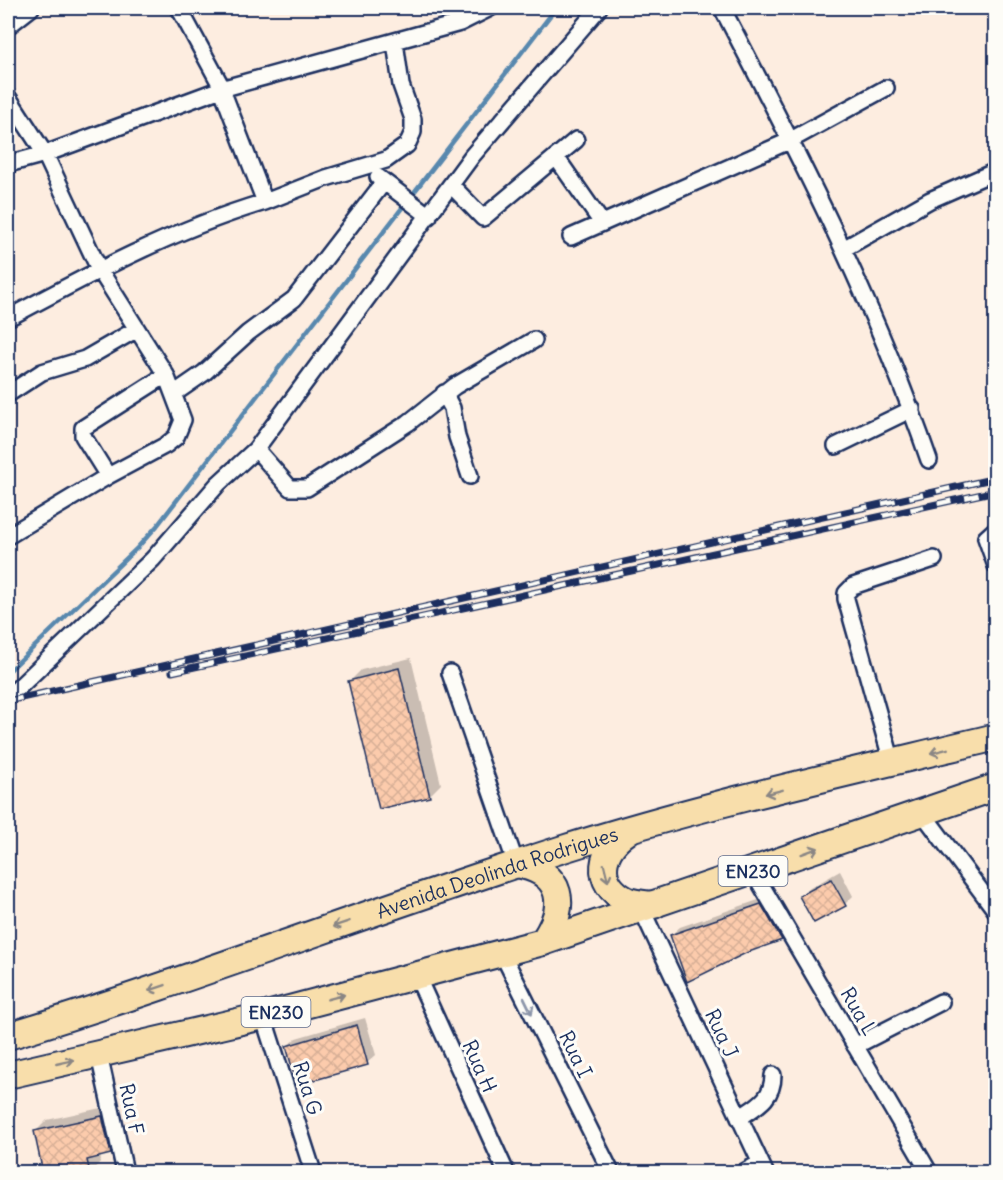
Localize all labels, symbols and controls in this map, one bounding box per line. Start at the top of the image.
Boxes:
one-way arrow [929,746,948,758]
one-way arrow [765,787,784,799]
street label: Avenida Deolinda Rodrigues [373,820,621,923]
one-way arrow [800,844,819,855]
road number: EN230 [718,856,788,886]
one-way arrow [601,863,613,882]
one-way arrow [332,920,351,931]
one-way arrow [148,983,167,994]
street label: Rua L [835,983,883,1040]
one-way arrow [326,991,345,1002]
one-way arrow [523,996,535,1014]
road number: EN230 [242,997,310,1027]
street label: Rua J [700,1005,744,1061]
street label: Rua I [554,1026,598,1082]
street label: Rua H [457,1036,503,1096]
one-way arrow [55,1056,74,1068]
street label: Rua G [288,1058,328,1118]
street label: Rua F [114,1081,150,1137]

